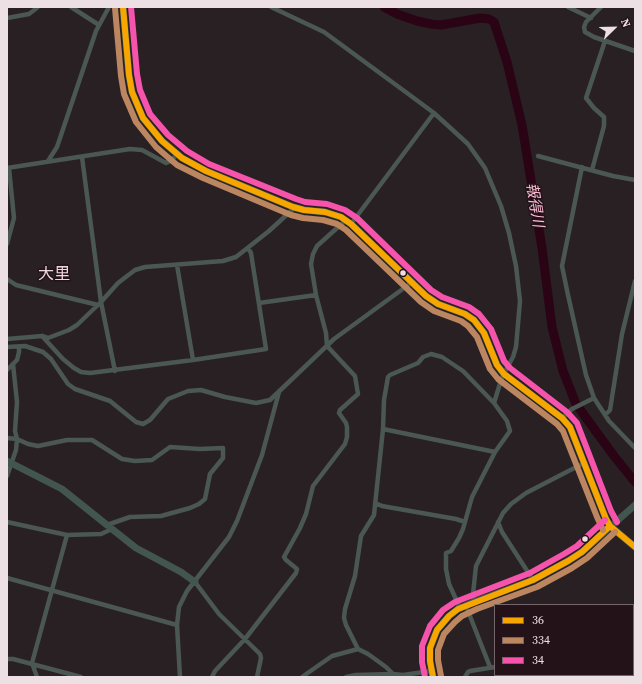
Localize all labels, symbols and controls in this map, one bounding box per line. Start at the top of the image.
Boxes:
north arrow [594,8,634,48]
text: N [617,16,634,30]
water label: 報得川 [522,181,546,229]
district label: 大里 [38,265,70,285]
unlabelled marker [398,268,408,278]
unlabelled marker [580,534,590,544]
legend [494,604,634,676]
text: 36 [532,612,544,628]
text: 334 [532,632,550,648]
text: 34 [532,652,544,668]

